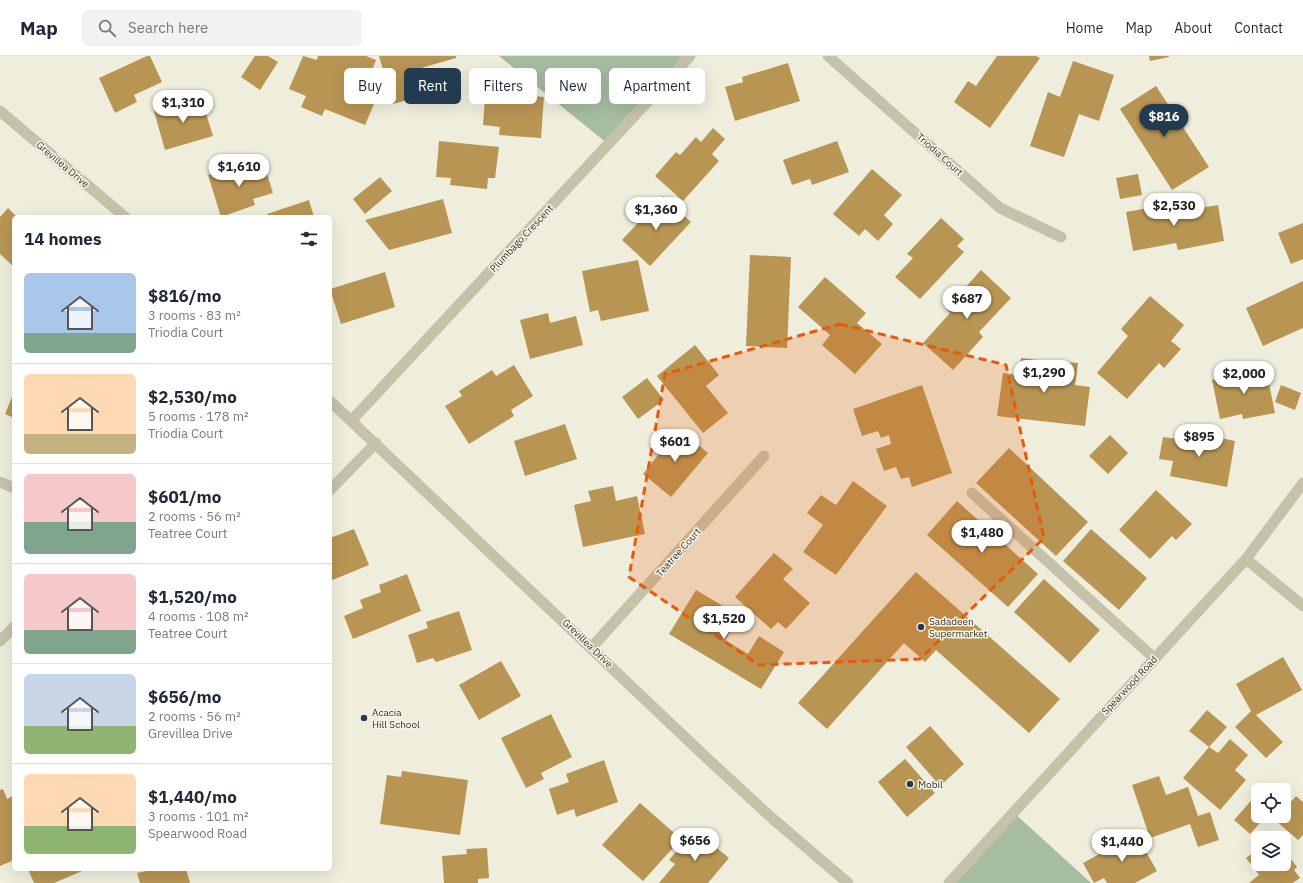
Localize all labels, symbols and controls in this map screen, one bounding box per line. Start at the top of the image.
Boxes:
search box [82,10,362,46]
text: Map [20,16,58,40]
icon: search [96,17,118,39]
text: Search here [128,18,208,37]
text: Home [1066,19,1103,37]
text: Map [1125,19,1152,37]
text: About [1174,19,1212,37]
text: Contact [1234,19,1283,37]
chip: Buy [344,68,396,104]
chip: Rent [404,68,461,104]
chip: Filters [469,68,537,104]
chip: New [545,68,601,104]
chip: Apartment [609,68,705,104]
pin: $1,310 [150,90,216,124]
text: $1,310 [161,94,205,111]
pin: $816 [1140,104,1188,138]
text: $816 [1148,108,1180,125]
street label: Triodia Court [914,130,966,179]
street label: Grevillea Drive [34,138,92,191]
pin: $1,610 [206,154,272,188]
text: $1,610 [217,158,261,175]
pin: $2,530 [1141,193,1207,227]
pin: $1,360 [623,197,689,231]
text: $2,530 [1152,197,1196,214]
text: $1,360 [634,201,678,218]
street label: Plumbago Crescent [487,202,556,275]
text: 14 homes [24,228,101,250]
icon: filters [298,228,320,250]
text: $816/mo [148,285,221,307]
pin: $687 [943,286,991,320]
icon: home [56,289,104,337]
text: $687 [951,290,983,307]
text: 3 rooms · 83 m² [148,307,241,324]
text: Triodia Court [148,324,223,341]
pin: $1,290 [1011,360,1077,394]
pin: $2,000 [1211,361,1277,395]
text: $1,290 [1022,364,1066,381]
text: $2,000 [1222,365,1266,382]
text: $2,530/mo [148,386,237,408]
icon: home [56,390,104,438]
text: 5 rooms · 178 m² [148,408,249,425]
pin: $895 [1175,424,1223,458]
text: Triodia Court [148,425,223,442]
text: $895 [1183,428,1215,445]
pin: $601 [651,429,699,463]
text: $601 [659,433,691,450]
text: $601/mo [148,486,221,508]
icon: home [56,490,104,538]
text: 2 rooms · 56 m² [148,508,241,525]
pin: $1,480 [949,520,1015,554]
text: $1,480 [960,524,1004,541]
text: Teatree Court [148,525,227,542]
street label: Teatree Court [653,525,704,579]
text: $1,520/mo [148,586,237,608]
icon: home [56,590,104,638]
pin: $1,520 [691,606,757,640]
text: 4 rooms · 108 m² [148,608,249,625]
text: $1,520 [702,610,746,627]
place label: Sadadeen Supermarket [929,615,988,640]
street label: Grevillea Drive [560,616,616,671]
marker: Sadadeen Supermarket [916,622,926,632]
text: Teatree Court [148,625,227,642]
street label: Spearwood Road [1099,653,1160,718]
text: $656/mo [148,686,221,708]
icon: home [56,690,104,738]
place label: Acacia Hill School [372,706,420,731]
text: 2 rooms · 56 m² [148,708,241,725]
marker: Acacia Hill School [359,713,369,723]
text: Grevillea Drive [148,725,233,742]
place label: Mobil [918,778,943,791]
marker: Mobil [905,779,915,789]
map controls [1251,783,1291,871]
button: locate [1251,783,1291,823]
text: $1,440/mo [148,786,237,808]
icon: home [56,790,104,838]
text: 3 rooms · 101 m² [148,808,249,825]
text: Spearwood Road [148,825,247,842]
pin: $656 [671,828,719,862]
pin: $1,440 [1089,829,1155,863]
button: layers [1251,831,1291,871]
text: $656 [679,832,711,849]
text: $1,440 [1100,833,1144,850]

